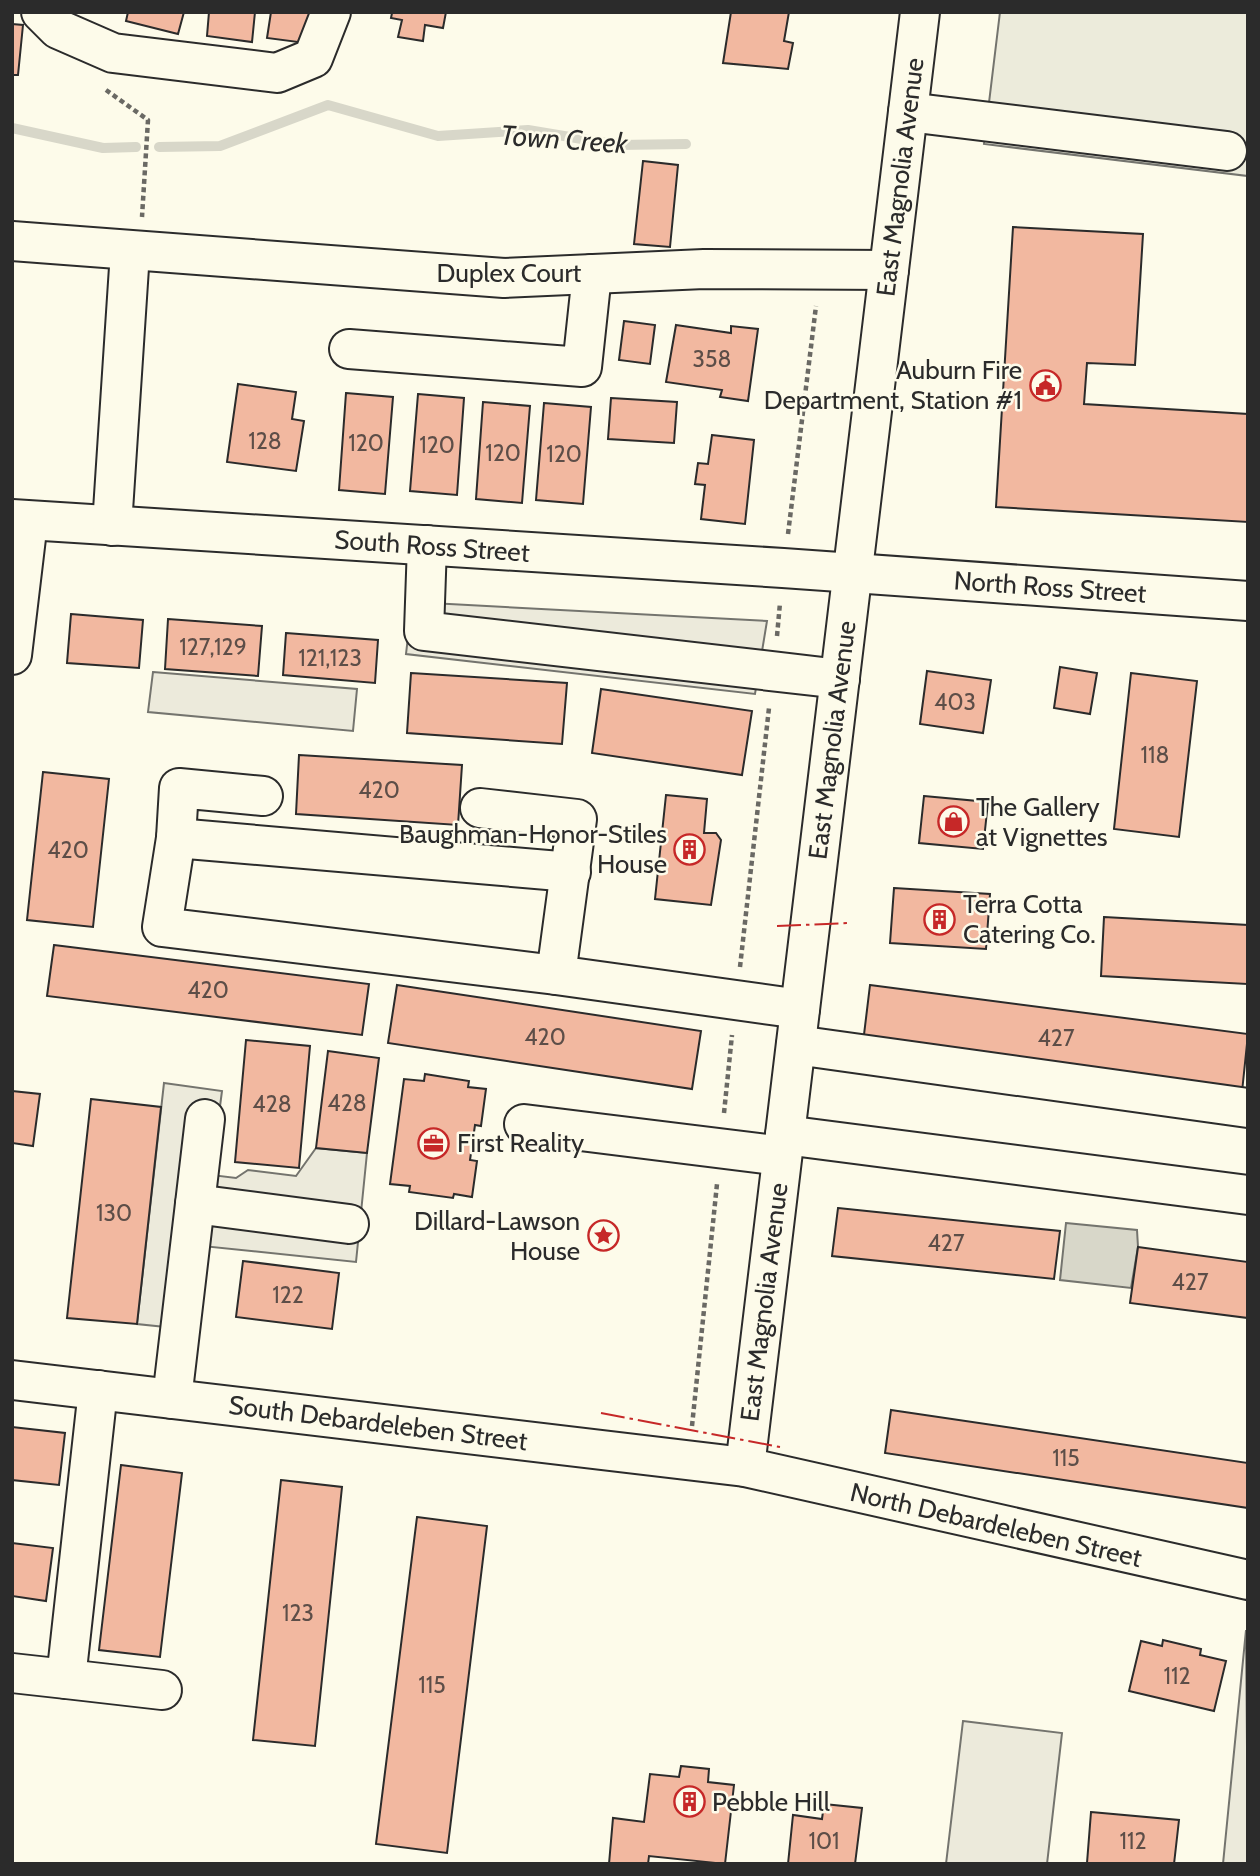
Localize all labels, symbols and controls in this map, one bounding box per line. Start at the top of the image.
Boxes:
street label: East Magnolia Avenue [870,56,930,298]
water label: Town Creek [499,118,630,160]
street label: Duplex Court [437,257,582,289]
house number: 358 [693,345,731,373]
place label: Auburn Fire Department, Station #1 [764,354,1022,416]
public building icon: Auburn Fire Department, Station #1 [1028,368,1062,402]
house number: 128 [248,427,282,455]
house number: 120 [348,429,384,457]
house number: 120 [419,431,455,459]
house number: 120 [485,439,521,467]
house number: 120 [546,440,582,468]
street label: South Ross Street [333,523,531,569]
street label: North Ross Street [953,564,1148,610]
street label: East Magnolia Avenue [802,619,862,861]
house number: 127,129 [179,633,247,661]
house number: 121,123 [298,644,362,672]
house number: 403 [934,688,976,716]
house number: 118 [1141,741,1169,769]
house number: 420 [358,776,400,804]
place label: The Gallery at Vignettes [976,791,1108,853]
shop icon: The Gallery at Vignettes [936,805,970,839]
place label: Baughman-Honor-Stiles House [399,818,667,880]
building icon: Baughman-Honor-Stiles House [673,832,707,866]
house number: 420 [47,836,89,864]
place label: Terra Cotta Catering Co. [963,888,1096,950]
building icon: Terra Cotta Catering Co. [923,902,957,936]
house number: 420 [187,976,229,1004]
house number: 420 [524,1023,566,1051]
house number: 427 [1038,1024,1075,1052]
house number: 428 [327,1089,367,1117]
house number: 428 [252,1090,292,1118]
office icon: First Reality [417,1126,451,1160]
place label: First Reality [457,1127,584,1159]
street label: East Magnolia Avenue [734,1181,794,1423]
house number: 130 [96,1199,132,1227]
place label: Dillard-Lawson House [414,1205,580,1267]
place icon: Dillard-Lawson House [586,1219,620,1253]
house number: 427 [928,1229,965,1257]
house number: 427 [1172,1268,1209,1296]
house number: 122 [272,1281,304,1309]
street label: South Debardeleben Street [227,1389,529,1457]
house number: 115 [1052,1444,1080,1472]
street label: North Debardeleben Street [847,1476,1145,1574]
house number: 123 [282,1599,314,1627]
house number: 112 [1163,1662,1191,1690]
house number: 115 [418,1671,446,1699]
building icon: Pebble Hill [672,1785,706,1819]
place label: Pebble Hill [712,1786,830,1818]
house number: 101 [808,1827,840,1855]
house number: 112 [1119,1827,1147,1855]

